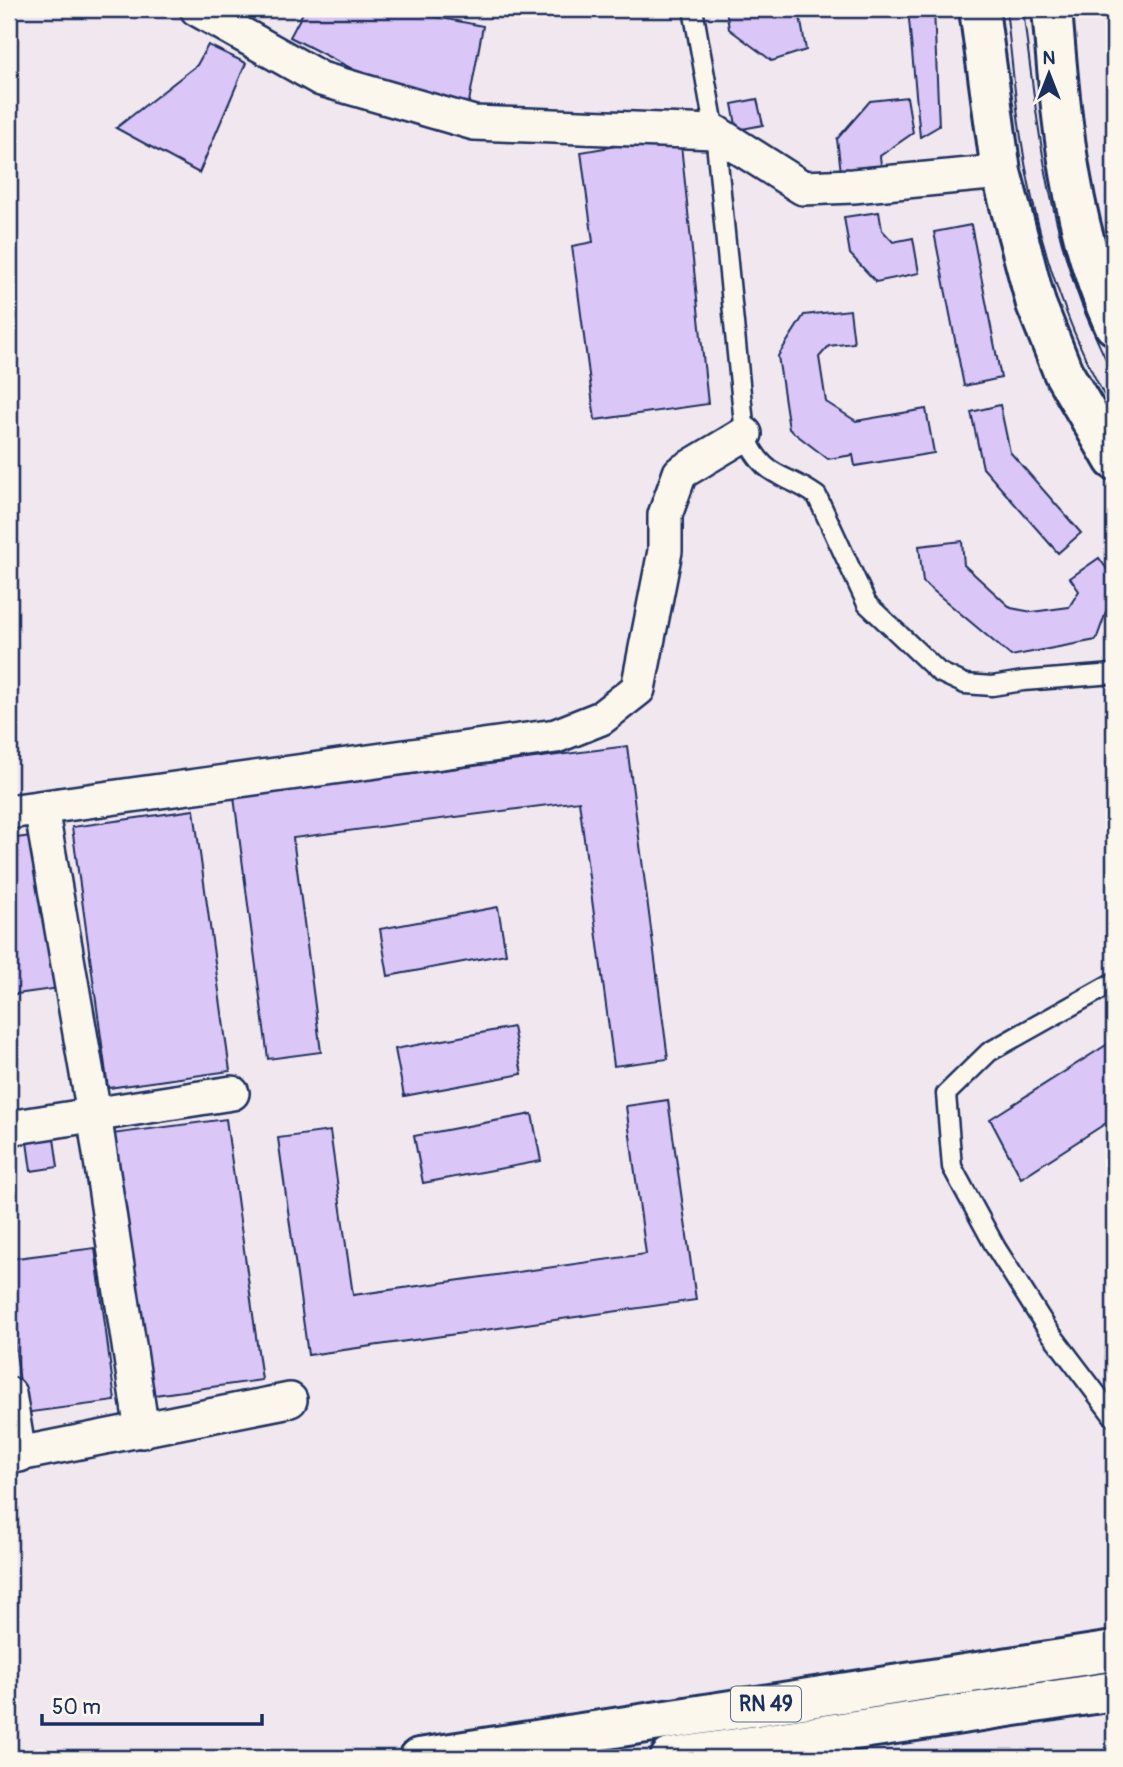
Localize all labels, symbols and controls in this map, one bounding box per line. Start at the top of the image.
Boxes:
north arrow [1014,38,1084,108]
text: N [1043,46,1056,70]
scale bar [42,1683,262,1727]
road number: RN 49 [731,1686,801,1722]
text: 50 m [52,1694,101,1721]

